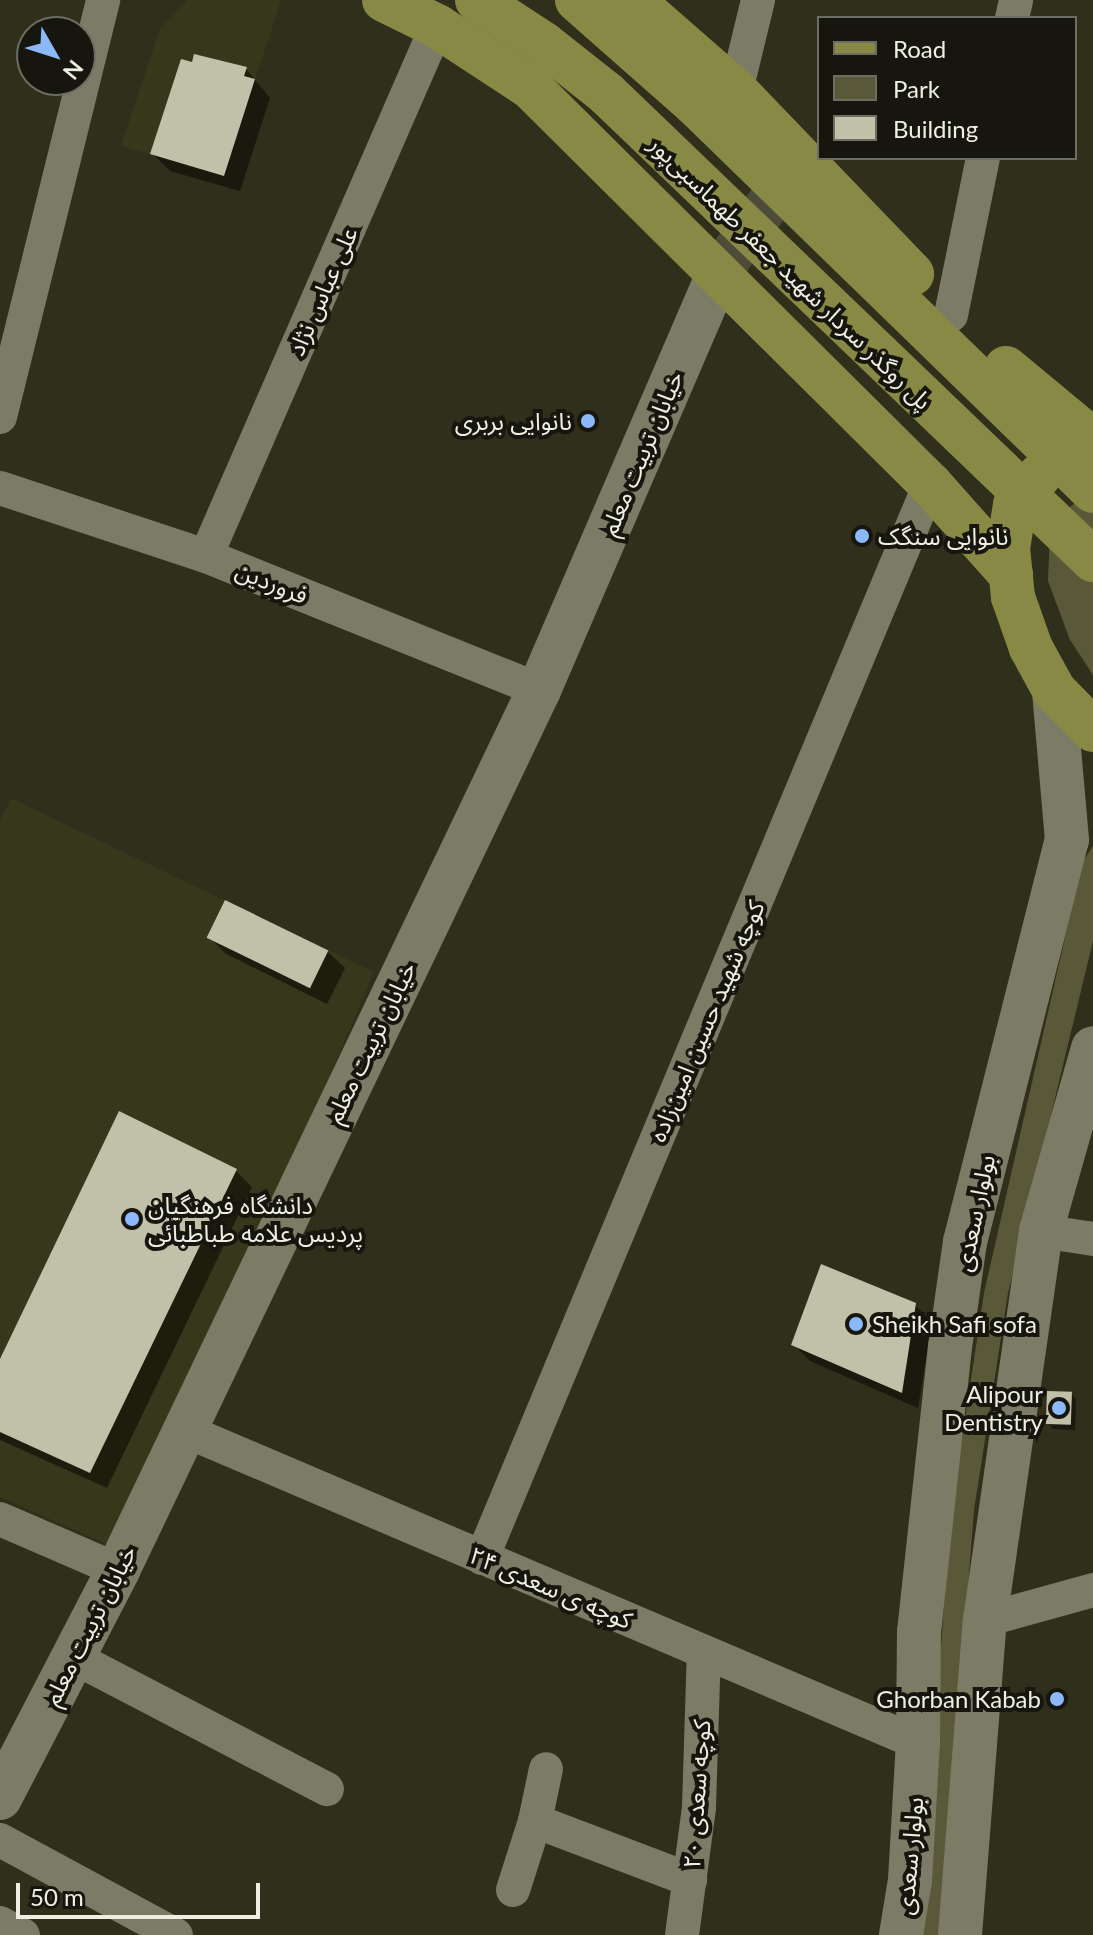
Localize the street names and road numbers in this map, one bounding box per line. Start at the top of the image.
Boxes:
street label: پل روگذر سردار شهید جعفر طهماسبی‌پور [644,129,938,415]
street label: علی عباس نژاد [281,222,363,360]
street label: خیابان تربیت معلم [593,367,689,539]
street label: فروردین [232,555,312,609]
street label: کوچه شهید حسین امین‌زاده [642,896,770,1146]
street label: خیابان تربیت معلم [319,957,421,1127]
street label: بولوار سعدی [948,1152,1000,1274]
street label: خیابان تربیت معلم [36,1540,142,1710]
street label: کوچه ی سعدی ۲۴ [466,1540,636,1634]
street label: کوچه سعدی ۲۰ [676,1719,716,1869]
street label: بولوار سعدی [889,1796,929,1916]

